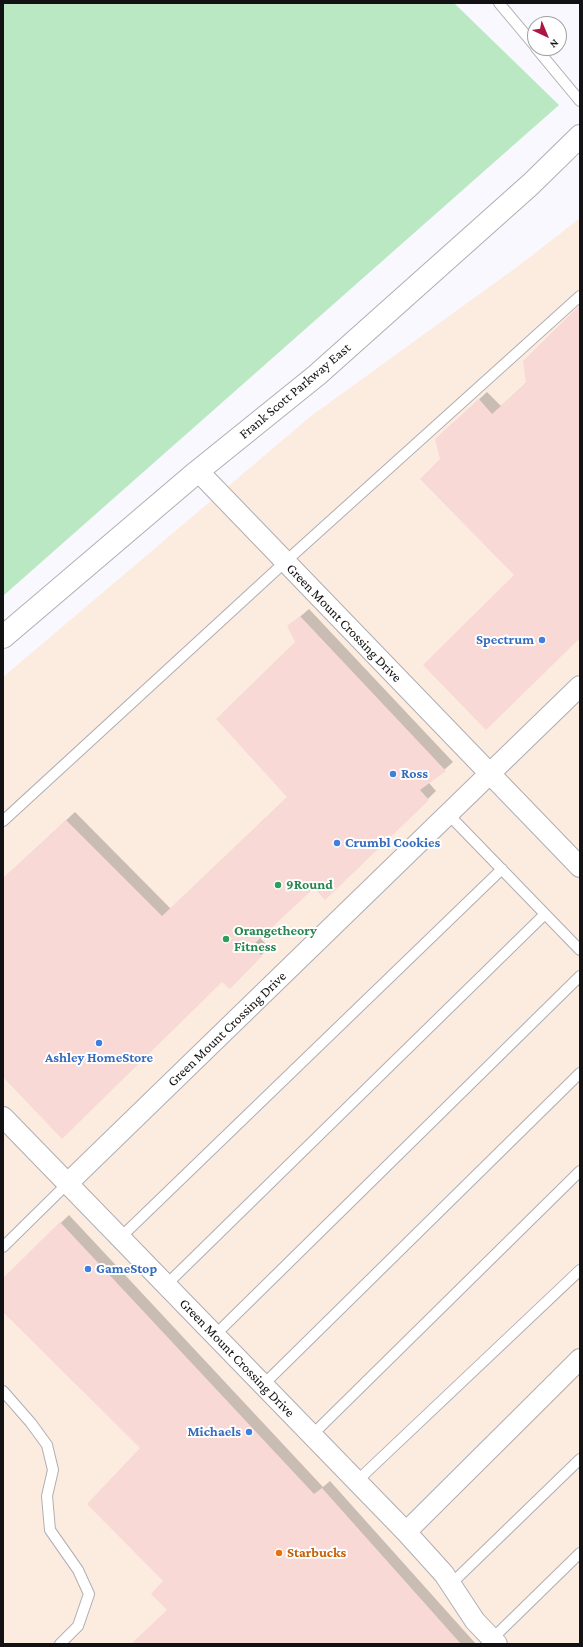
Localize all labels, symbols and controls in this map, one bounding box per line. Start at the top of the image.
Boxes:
north arrow [527,16,567,56]
text: N [548,37,562,51]
street label: Frank Scott Parkway East [236,339,354,443]
street label: Green Mount Crossing Drive [283,560,405,686]
place label: Spectrum [476,632,534,648]
marker: Spectrum [537,635,547,645]
place label: Ross [401,766,428,782]
marker: Ross [388,769,398,779]
place label: Crumbl Cookies [345,835,440,851]
marker: Crumbl Cookies [332,838,342,848]
place label: 9Round [286,877,333,893]
marker: 9Round [273,880,283,890]
place label: Orangetheory Fitness [234,923,317,956]
marker: Orangetheory Fitness [221,934,231,944]
street label: Green Mount Crossing Drive [164,968,290,1090]
marker: Ashley HomeStore [94,1038,104,1048]
place label: Ashley HomeStore [45,1050,153,1066]
place label: GameStop [96,1261,157,1277]
marker: GameStop [83,1264,93,1274]
street label: Green Mount Crossing Drive [176,1295,298,1421]
place label: Michaels [187,1424,241,1440]
marker: Michaels [244,1427,254,1437]
place label: Starbucks [287,1545,346,1561]
marker: Starbucks [274,1548,284,1558]

